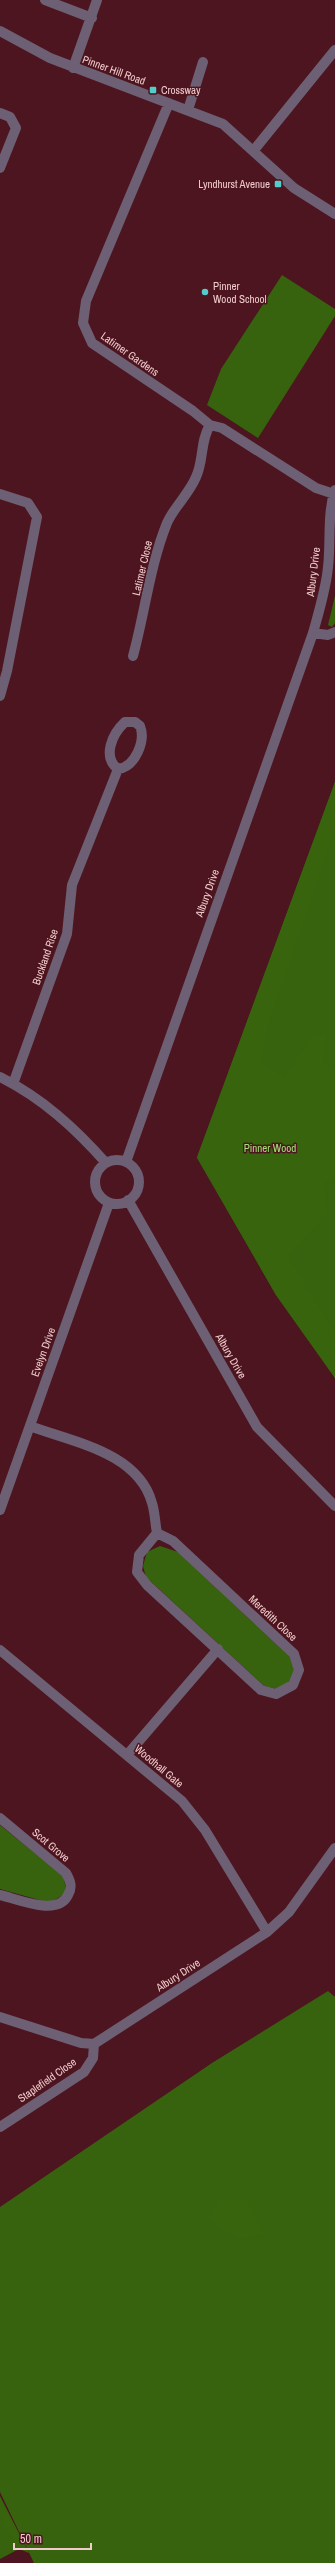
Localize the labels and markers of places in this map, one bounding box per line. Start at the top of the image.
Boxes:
place label: Crossway [161,83,201,97]
marker: Crossway [148,85,158,95]
place label: Lyndhurst Avenue [198,177,270,191]
marker: Lyndhurst Avenue [273,179,283,189]
place label: Pinner Wood School [213,279,267,306]
marker: Pinner Wood School [200,287,210,297]

